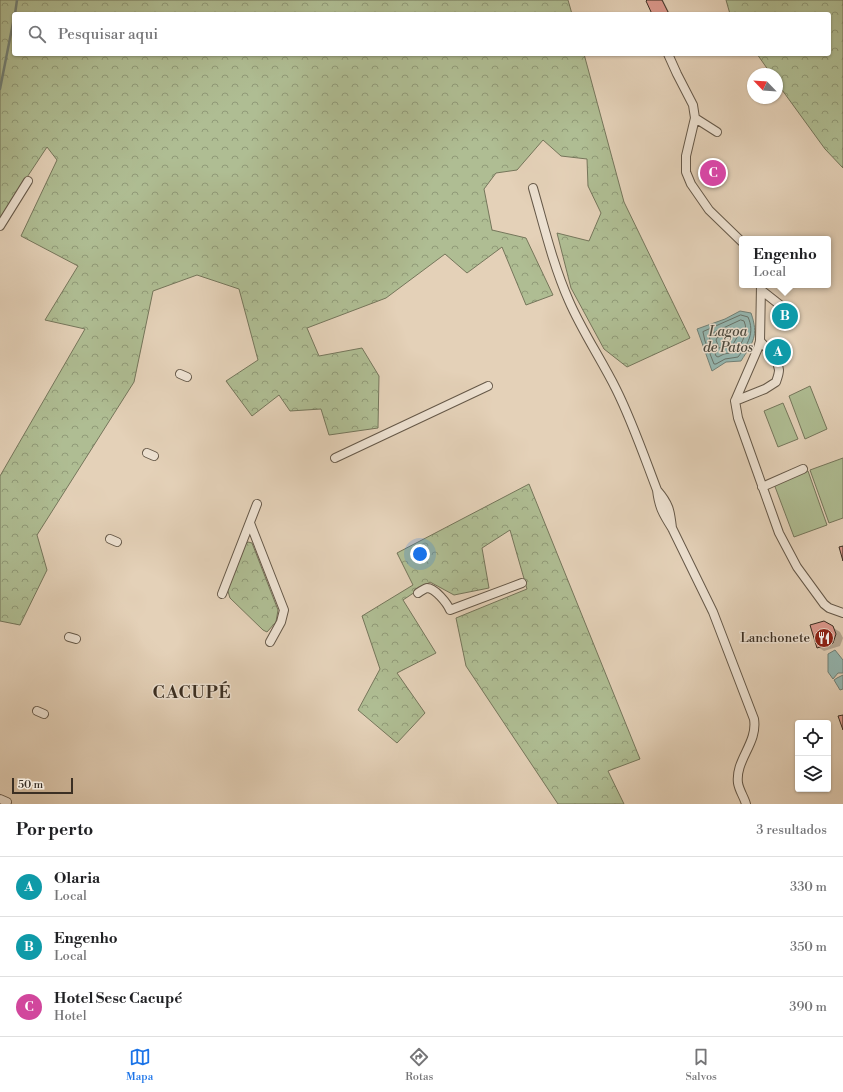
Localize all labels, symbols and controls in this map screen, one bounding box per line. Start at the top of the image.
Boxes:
search box [12,12,831,56]
icon: search [26,23,48,45]
text: Pesquisar aqui [58,25,158,44]
north arrow [747,68,783,104]
pin: C [700,158,726,188]
popup [739,236,831,288]
text: Engenho [753,245,817,264]
text: Local [753,264,786,280]
pin: B [772,301,798,331]
water label: Lagoa de Patos [703,323,753,357]
pin: A [765,337,791,367]
your location [410,544,430,564]
restaurant icon: Lanchonete [813,627,835,649]
place label: Lanchonete [740,630,810,646]
district label: CACUPÉ [153,681,231,704]
map controls [795,720,831,792]
button: locate [795,720,831,756]
button: layers [795,756,831,792]
scale bar [12,776,73,795]
text: 50 m [18,778,43,792]
text: Por perto [16,819,93,841]
text: 3 resultados [756,822,827,838]
text: Olaria [54,869,100,888]
text: A [24,879,34,895]
text: 330 m [790,879,827,895]
text: Local [54,888,87,904]
text: Engenho [54,929,118,948]
text: B [24,939,34,955]
text: 350 m [790,939,827,955]
text: Local [54,948,87,964]
text: Hotel Sesc Cacupé [54,989,182,1008]
text: C [24,999,34,1015]
text: 390 m [789,999,827,1015]
text: Hotel [54,1008,87,1024]
tab: Mapa [126,1046,153,1084]
tab: Rotas [405,1046,433,1084]
tab: Salvos [685,1046,717,1084]

